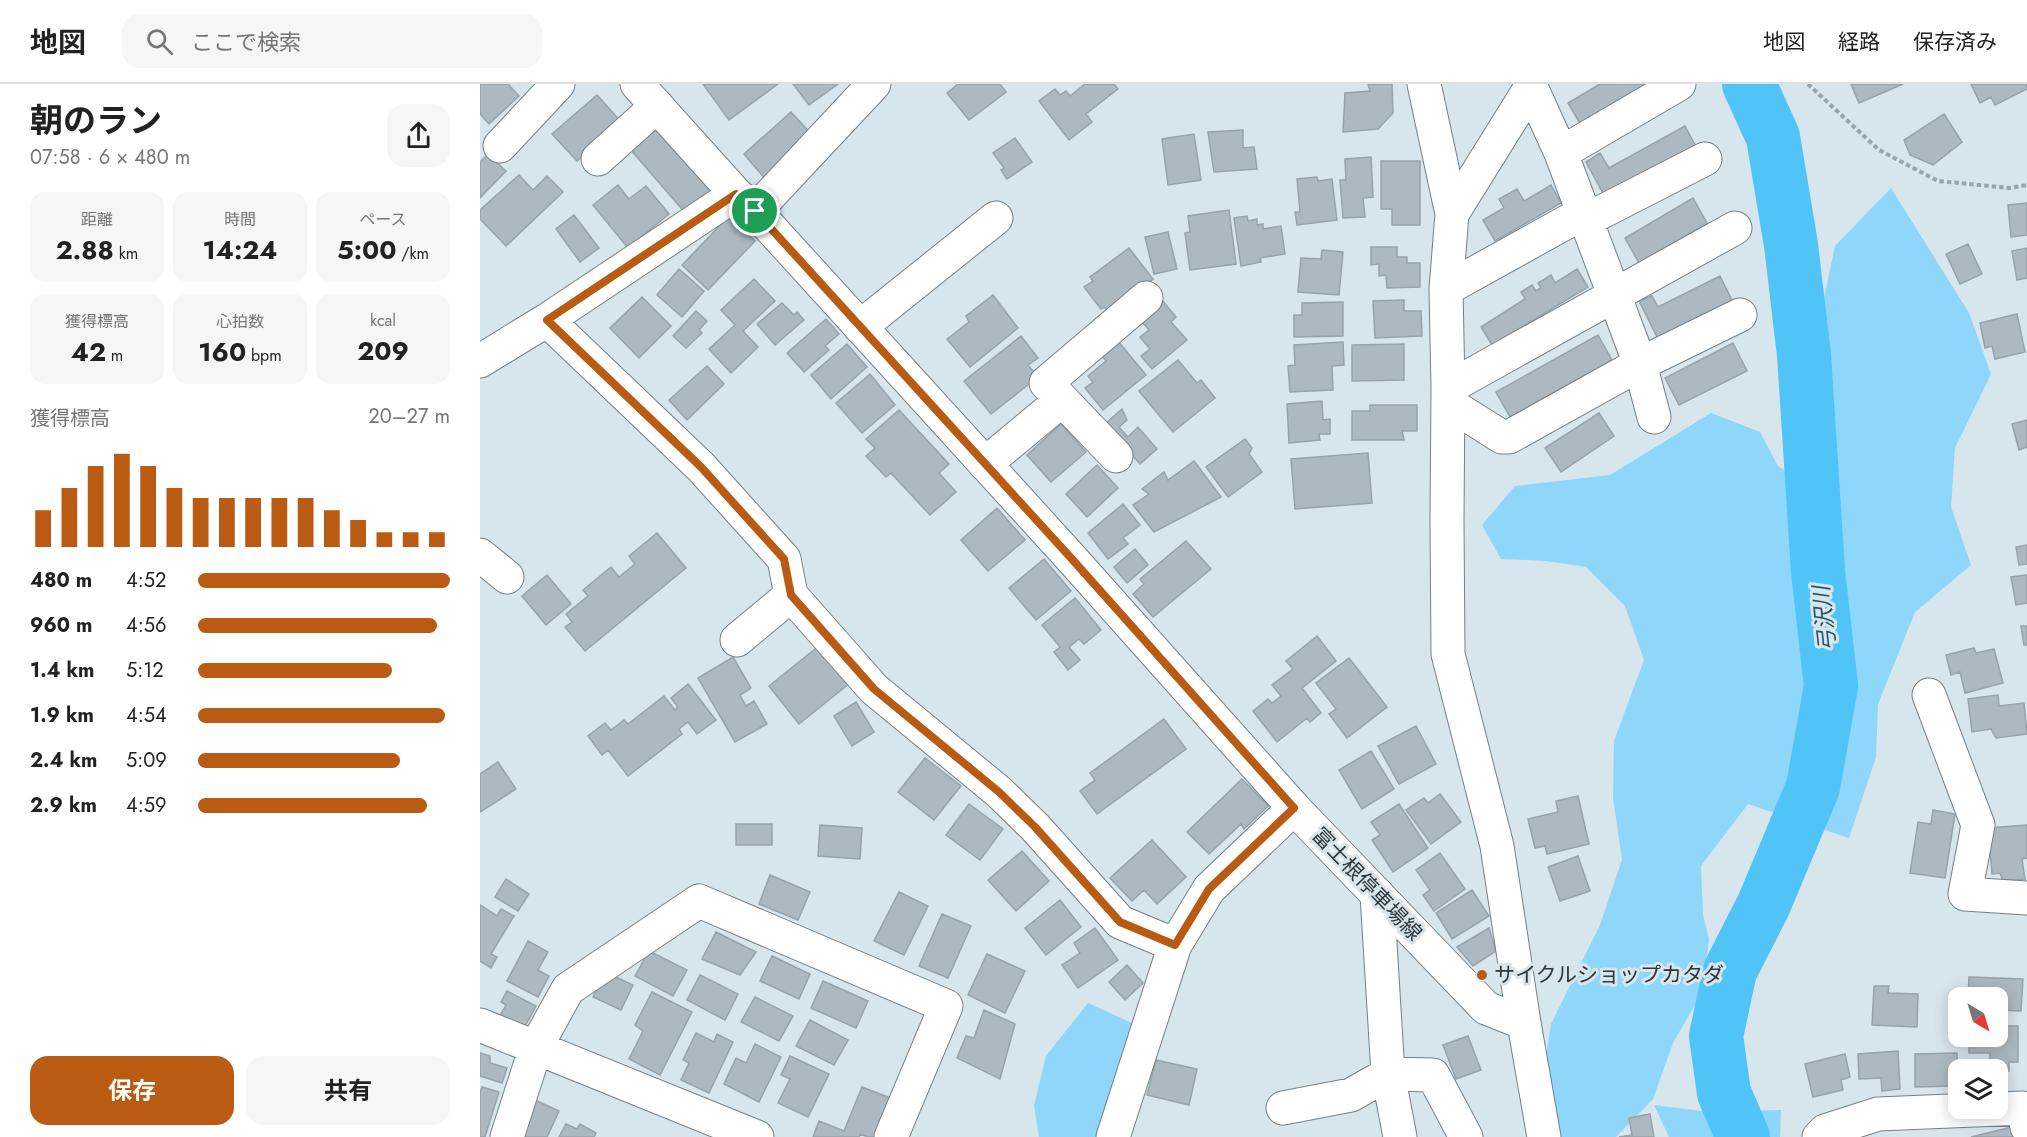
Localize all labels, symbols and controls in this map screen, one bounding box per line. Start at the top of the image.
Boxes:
search box [122,14,542,68]
text: 地図 [30,22,86,63]
icon: search [143,25,176,58]
text: ここで検索 [191,26,301,58]
text: 地図 [1763,27,1805,57]
text: 経路 [1838,27,1880,57]
text: 保存済み [1913,27,1997,57]
text: 朝のラン [30,97,162,144]
button: share [387,104,450,167]
text: 07:58 · 6 × 480 m [30,143,190,172]
pin [729,185,780,236]
icon: arrive [738,194,771,227]
text: 距離 [81,208,113,231]
text: 時間 [224,208,256,231]
text: ペース [359,208,407,231]
text: 2.88 [56,231,114,269]
text: 14:24 [203,231,277,269]
text: 5:00 [337,231,397,269]
text: km [114,242,138,265]
text: /km [397,242,429,265]
text: kcal [370,309,396,332]
text: 獲得標高 [65,310,129,333]
text: 心拍数 [216,310,264,333]
text: 209 [357,332,409,370]
text: 42 [71,333,106,371]
text: 160 [198,333,246,371]
text: m [106,344,123,367]
text: bpm [246,344,282,367]
text: 20–27 m [368,402,450,431]
text: 獲得標高 [30,404,110,433]
text: 480 m [30,566,92,595]
text: 4:52 [126,566,166,595]
water label: 弓沢川 [1804,583,1843,653]
text: 960 m [30,611,92,640]
text: 4:56 [126,611,166,640]
text: 1.4 km [30,656,95,685]
text: 5:12 [126,656,164,685]
text: 1.9 km [30,701,94,730]
text: 4:54 [126,701,167,730]
text: 2.4 km [30,746,97,775]
text: 5:09 [126,746,167,775]
text: 2.9 km [30,791,97,820]
text: 4:59 [126,791,166,820]
street label: 富士根停車場線 [1305,821,1429,947]
place label: サイクルショップカタダ [1494,960,1724,990]
marker: サイクルショップカタダ [1475,968,1489,982]
north arrow [1948,987,2008,1047]
map controls [1948,987,2008,1119]
button: 保存 [30,1056,234,1125]
button: 共有 [246,1056,450,1125]
button: layers [1948,1059,2008,1119]

